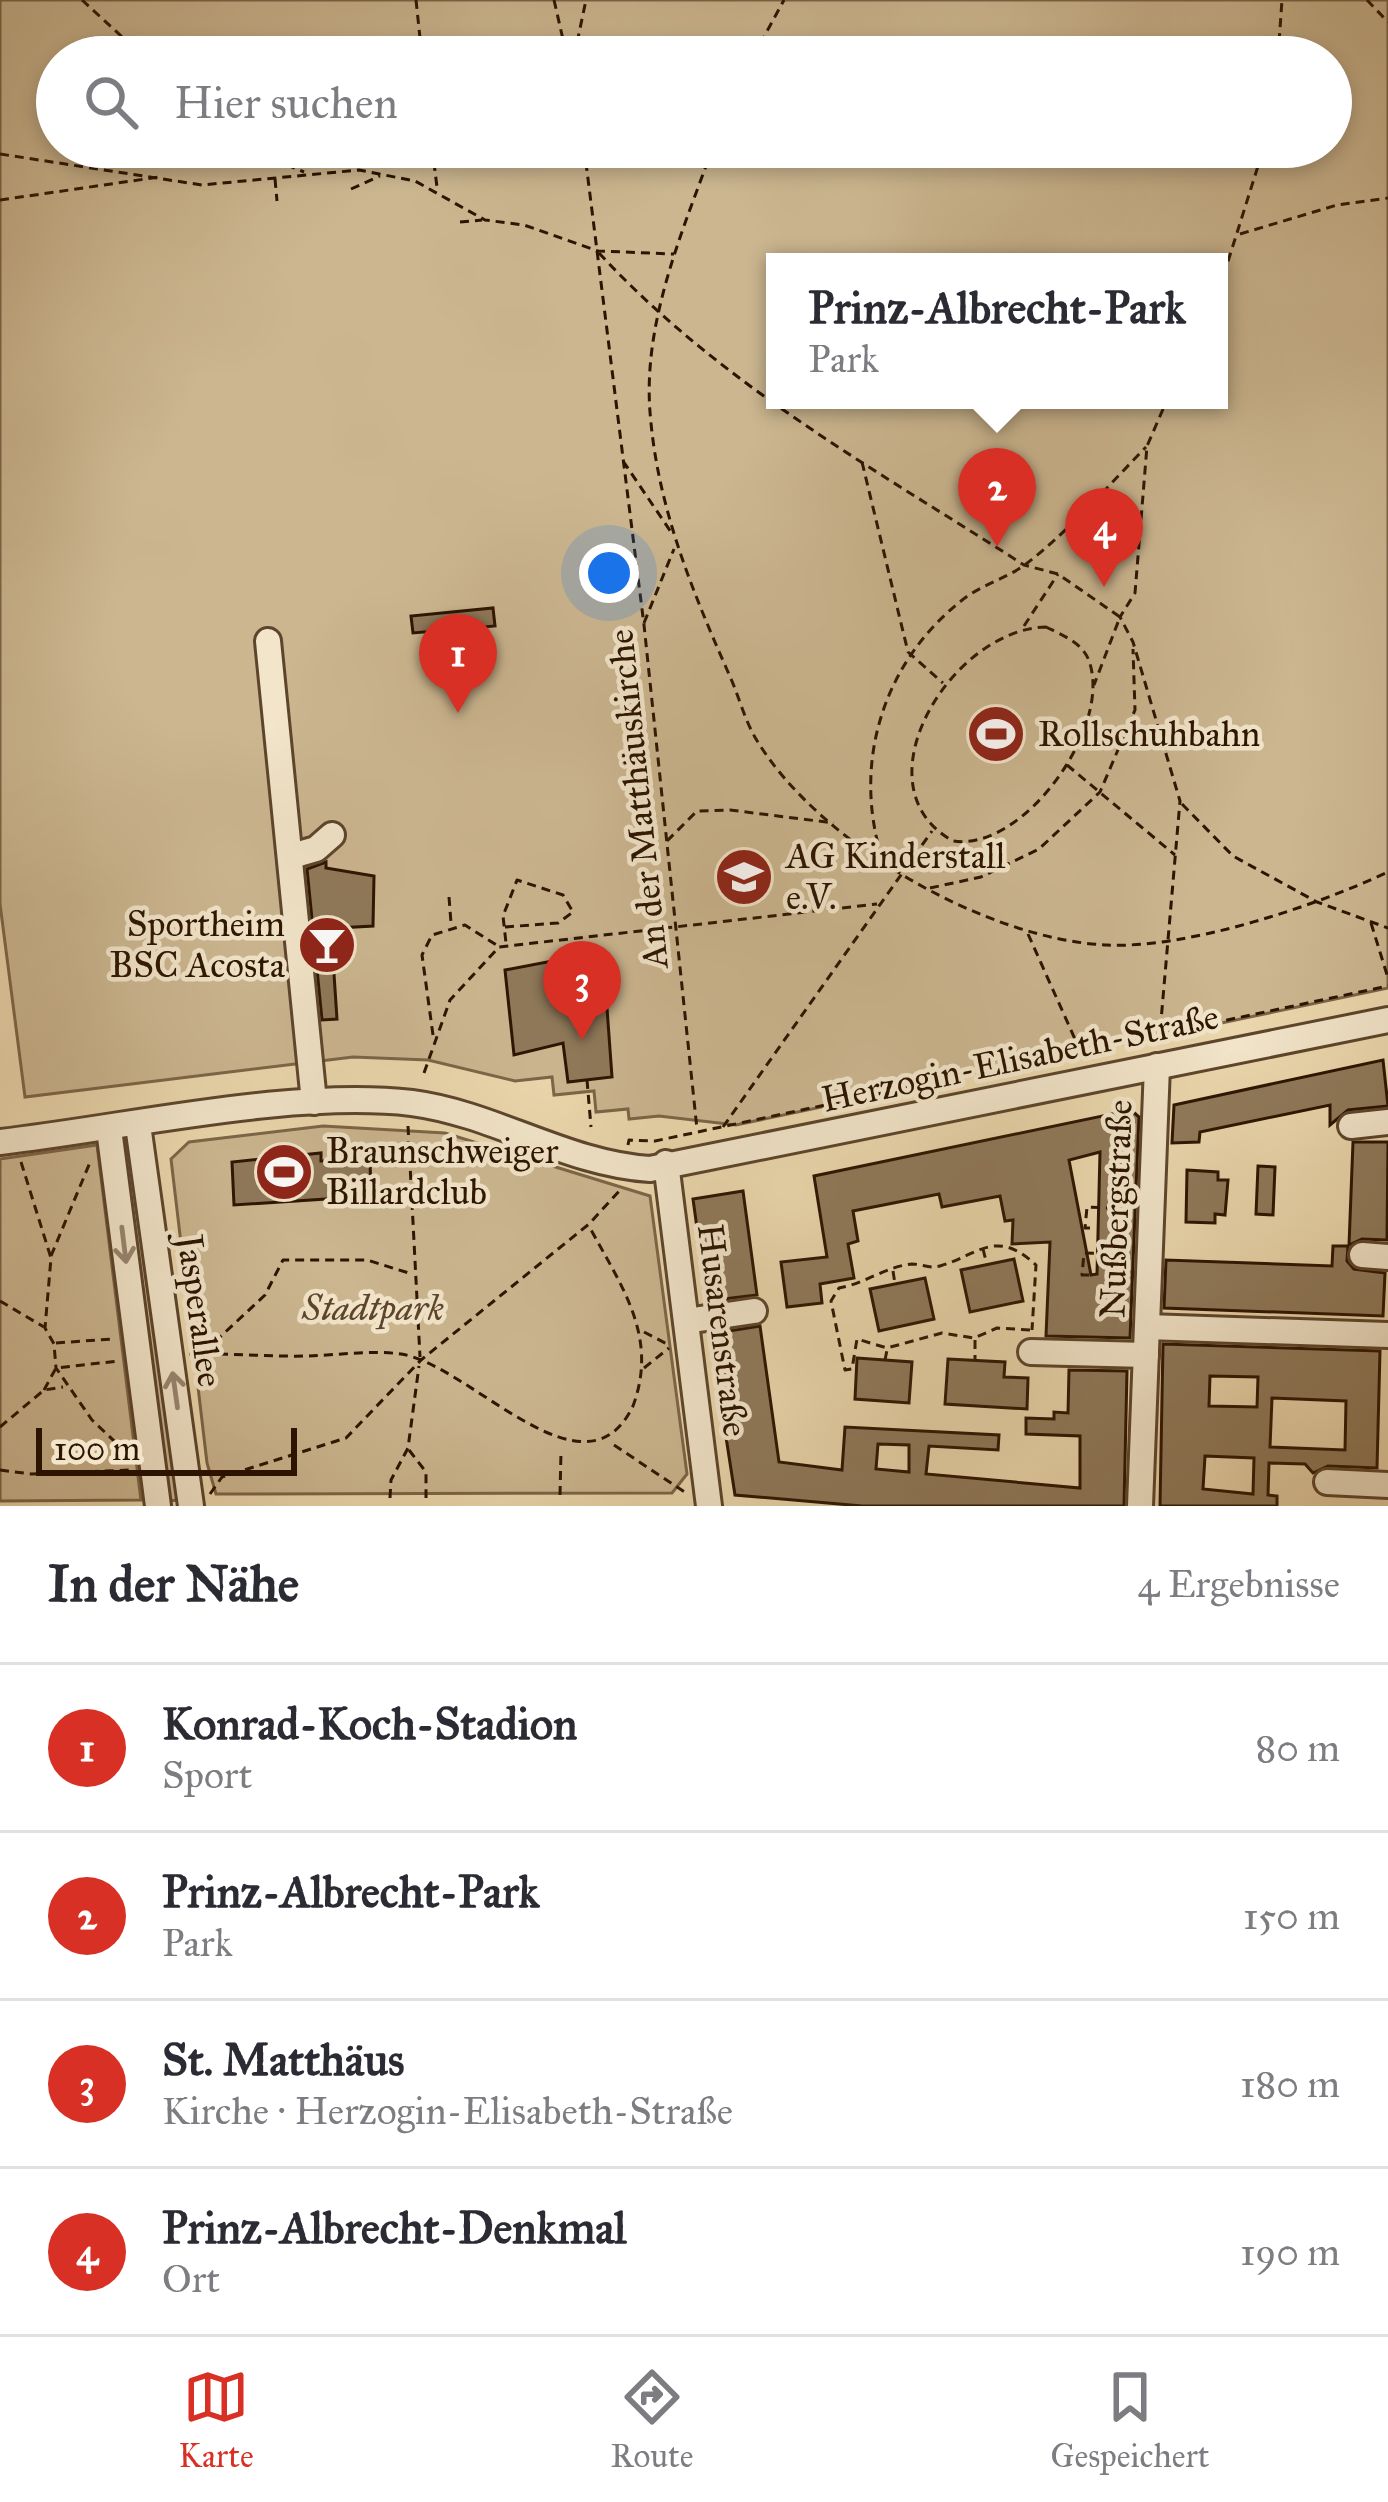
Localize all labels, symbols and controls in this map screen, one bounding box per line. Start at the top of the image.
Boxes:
search box [36,36,1352,168]
icon: search [78,69,144,135]
text: Hier suchen [174,75,398,130]
popup [766,253,1228,409]
text: Prinz-Albrecht-Park [808,280,1186,335]
text: Park [808,335,879,383]
pin: 2 [958,448,1036,547]
pin: 4 [1065,488,1143,587]
your location [579,543,639,603]
pin: 1 [419,614,497,713]
street label: An der Matthäuskirche [598,627,678,973]
sports icon: Rollschuhbahn [965,703,1027,765]
place label: Rollschuhbahn [1038,712,1260,756]
place label: AG Kinderstall e.V. [784,834,1006,919]
school or university icon: AG Kinderstall e.V. [713,846,775,908]
place label: Sportheim BSC Acosta [109,902,286,987]
bar icon: Sportheim BSC Acosta [296,914,358,976]
pin: 3 [543,941,621,1040]
street label: Herzogin-Elisabeth-Straße [817,994,1223,1122]
street label: Nußbergstraße [1090,1099,1142,1319]
place label: Braunschweiger Billardclub [326,1129,559,1214]
sports icon: Braunschweiger Billardclub [253,1141,315,1203]
street label: Husarenstraße [688,1221,758,1439]
one-way arrow [113,1225,136,1264]
street label: Jasperallee [167,1228,232,1390]
park label: Stadtpark [301,1286,444,1330]
one-way arrow [163,1371,186,1410]
scale bar [36,1422,297,1475]
text: 100 m [54,1429,140,1469]
text: In der Nähe [48,1553,299,1615]
text: 4 Ergebnisse [1138,1560,1340,1608]
text: Konrad-Koch-Stadion [162,1696,577,1751]
text: 1 [79,1724,95,1772]
text: 80 m [1255,1724,1340,1772]
text: Sport [162,1751,252,1799]
text: Prinz-Albrecht-Park [162,1864,539,1919]
text: 2 [77,1892,97,1940]
text: 150 m [1243,1892,1340,1940]
text: Park [162,1919,233,1967]
text: St. Matthäus [162,2032,405,2087]
text: 3 [79,2060,95,2108]
text: 180 m [1240,2060,1340,2108]
text: Kirche · Herzogin-Elisabeth-Straße [162,2087,733,2135]
text: Prinz-Albrecht-Denkmal [162,2200,627,2255]
text: 4 [76,2228,98,2276]
text: 190 m [1240,2228,1340,2276]
text: Ort [162,2255,220,2303]
tab: Karte [178,2364,254,2476]
tab: Route [611,2364,693,2476]
tab: Gespeichert [1050,2364,1209,2476]

